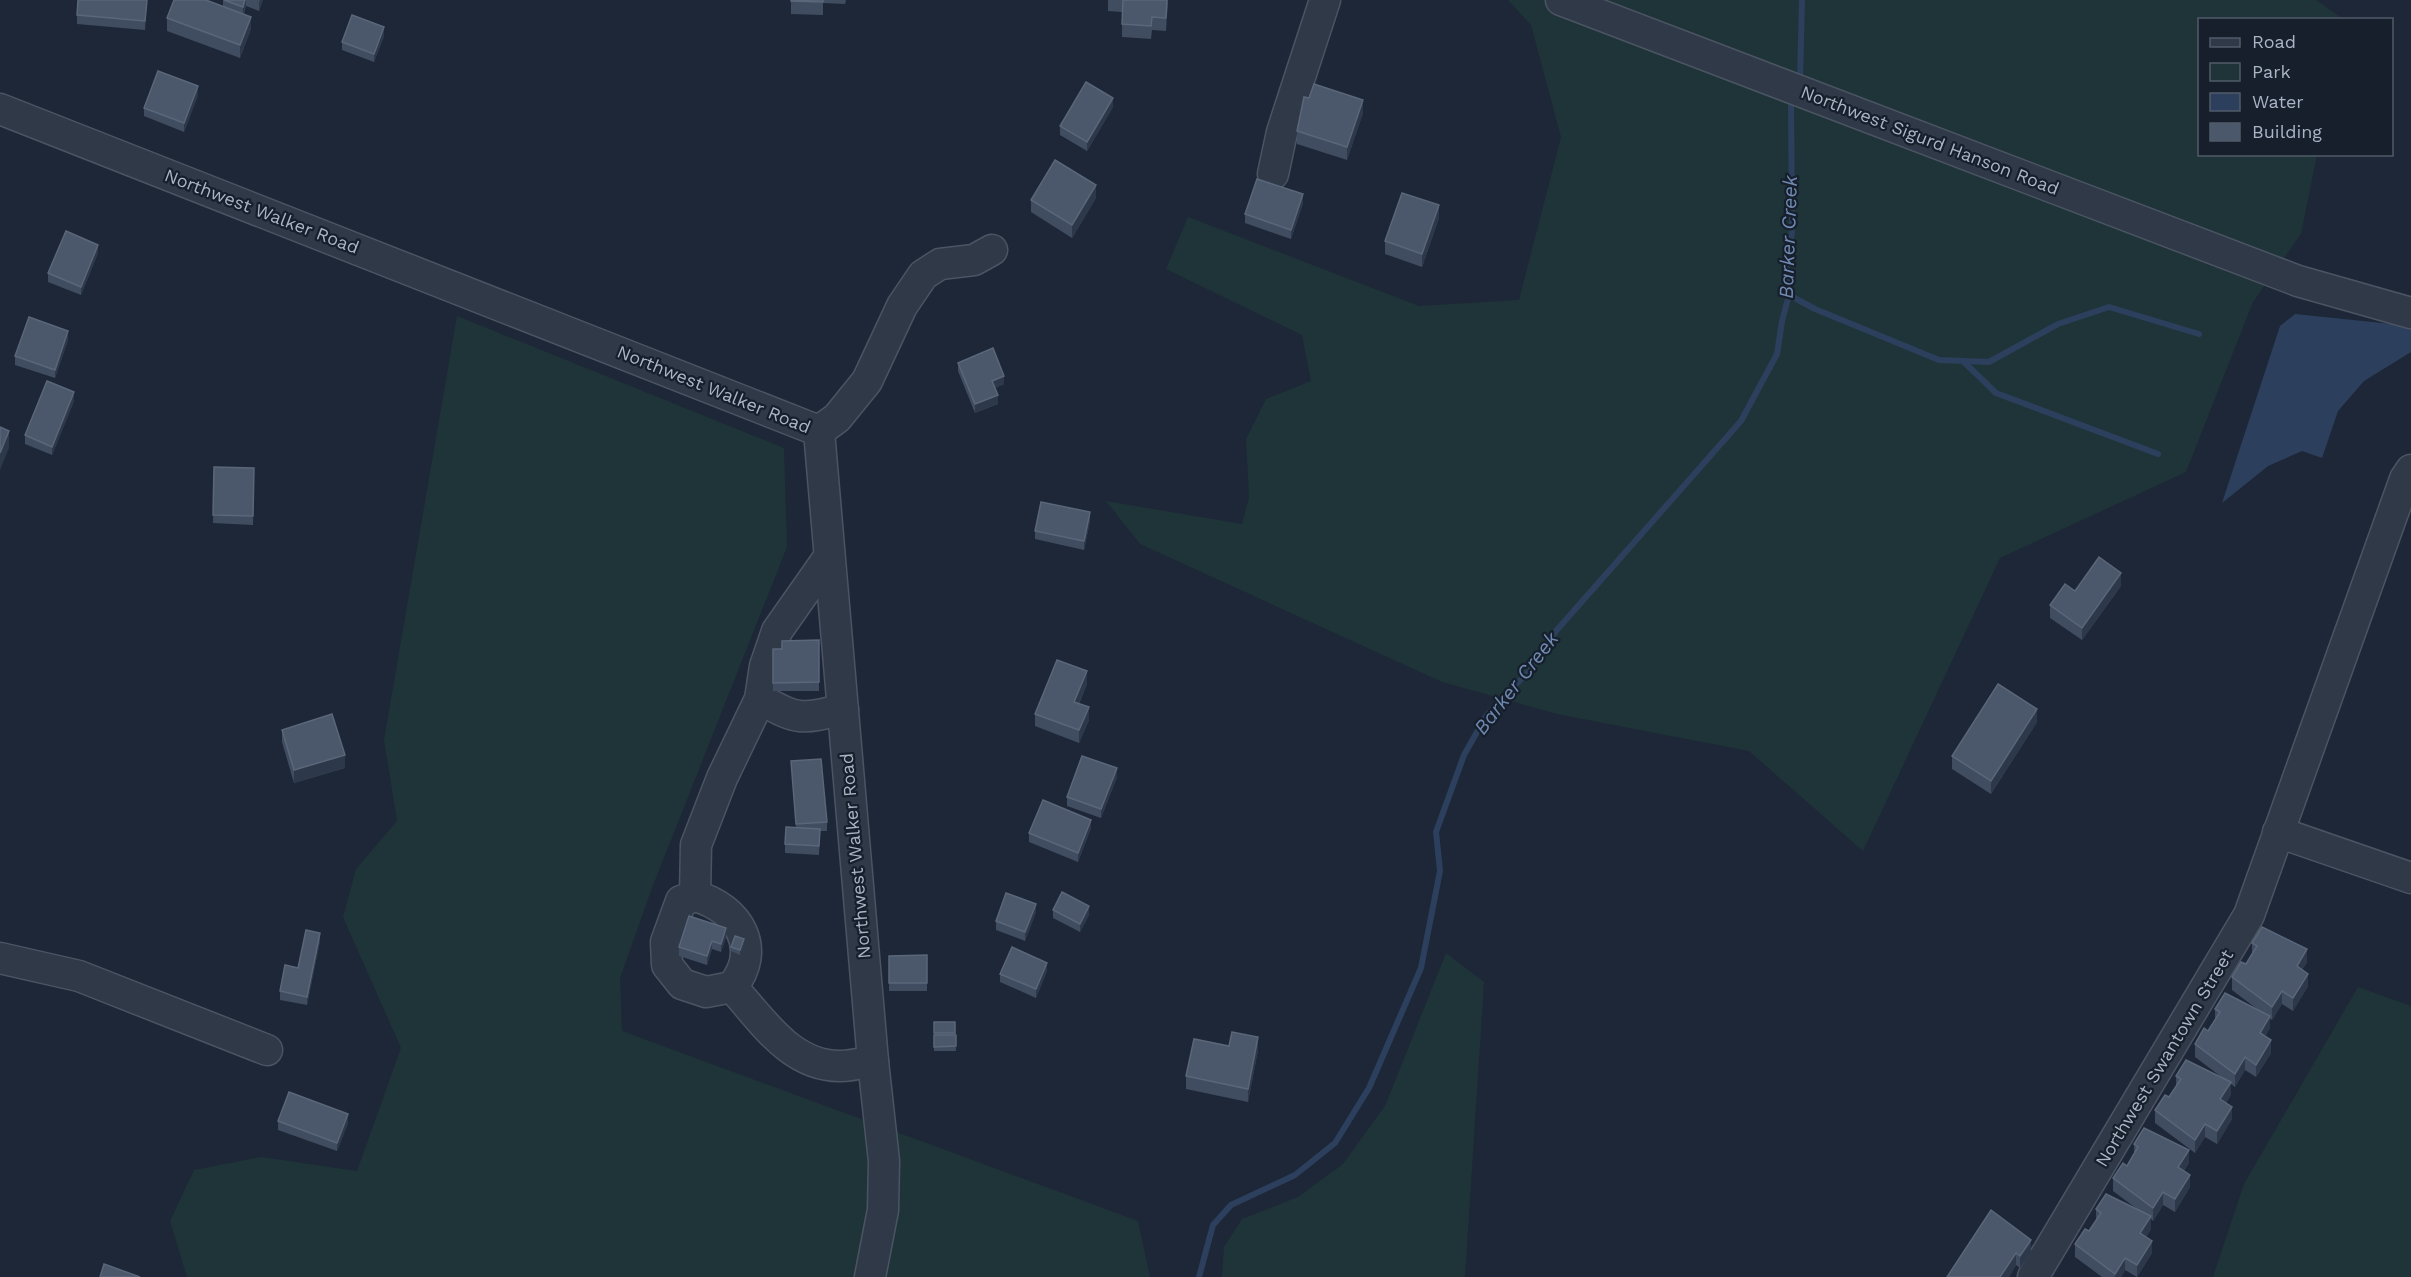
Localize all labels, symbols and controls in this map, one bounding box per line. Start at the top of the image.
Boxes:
legend [2198,18,2393,156]
text: Road [2252,31,2296,52]
text: Park [2252,61,2291,82]
street label: Northwest Sigurd Hanson Road [1798,81,2062,199]
text: Water [2252,91,2304,112]
text: Building [2252,121,2322,142]
street label: Northwest Walker Road [162,164,362,258]
water label: Barker Creek [1774,174,1802,299]
street label: Northwest Walker Road [614,341,814,437]
water label: Barker Creek [1469,626,1564,739]
street label: Northwest Walker Road [836,752,874,960]
street label: Northwest Swantown Street [2091,945,2238,1170]

